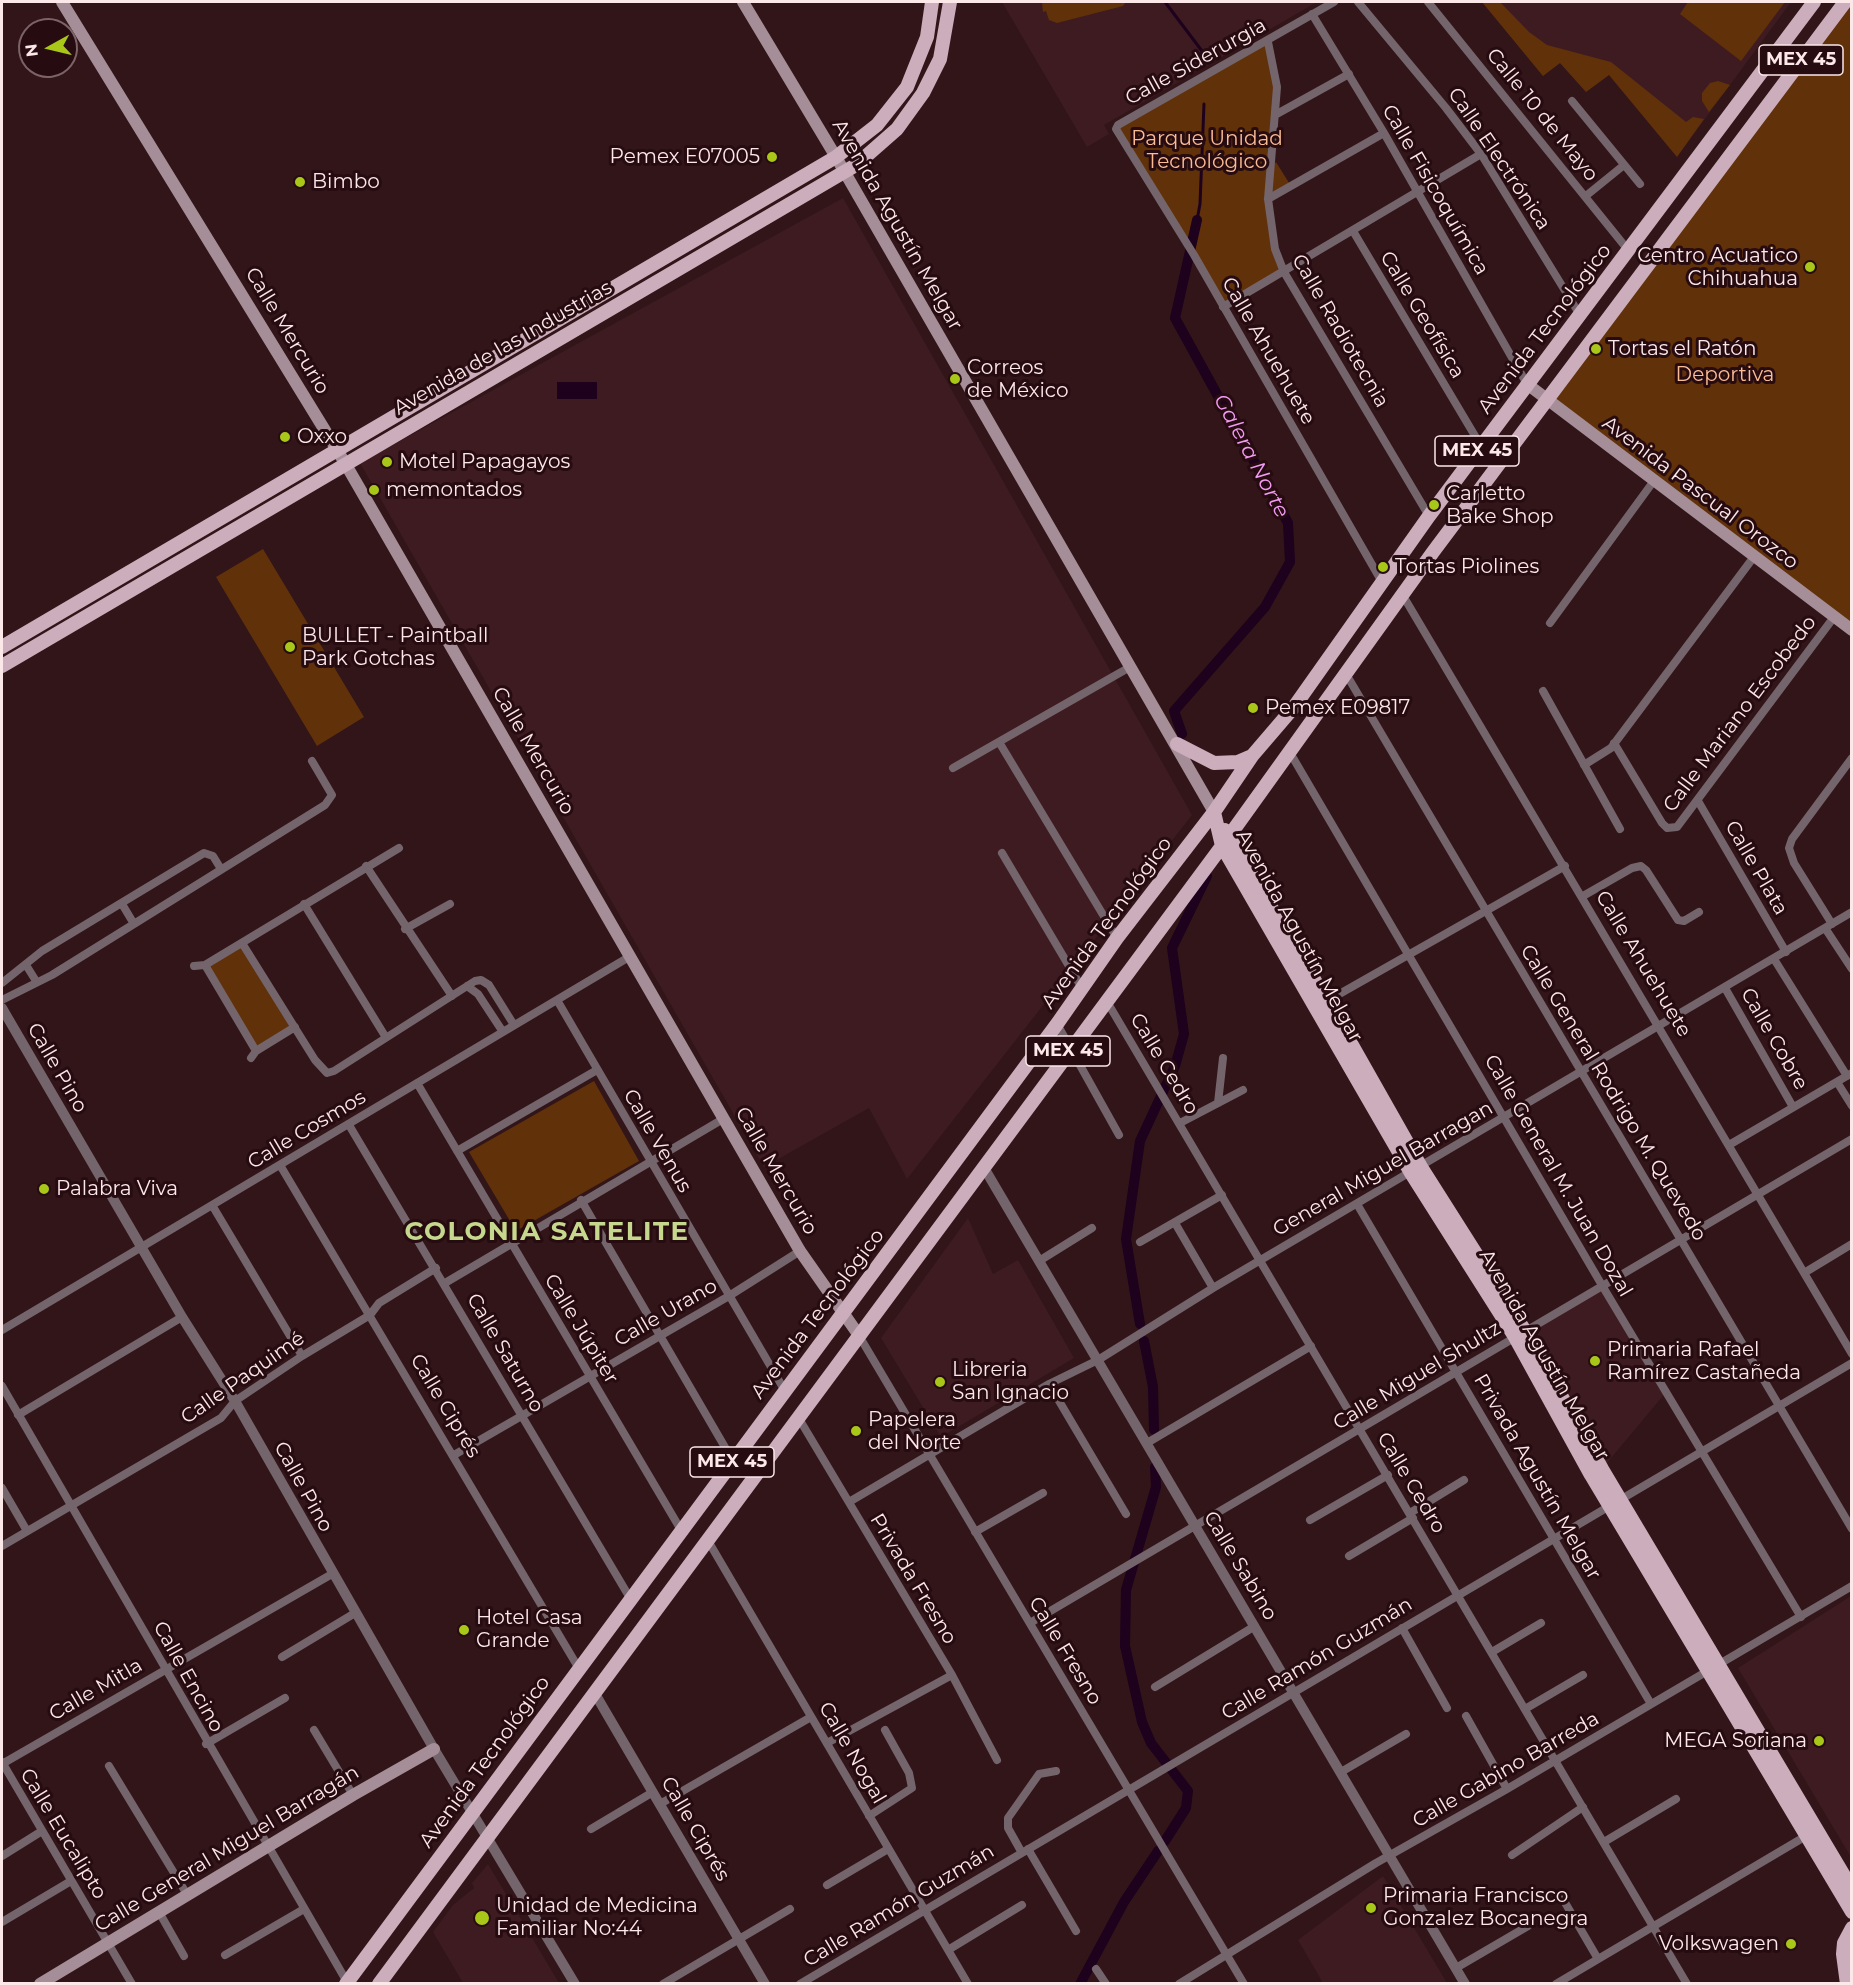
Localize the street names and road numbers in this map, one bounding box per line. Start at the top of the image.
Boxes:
street label: Calle Siderurgia [1121,13,1271,111]
street label: Calle 10 de Mayo [1481,44,1603,186]
road number: MEX 45 [1759,45,1843,75]
street label: Calle Electrónica [1442,83,1556,235]
street label: Calle Fisicoquímica [1376,101,1494,279]
street label: Avenida Agustín Melgar [827,115,967,335]
street label: Avenida Tecnológico [1473,239,1617,419]
street label: Calle Geofísica [1375,247,1469,383]
street label: Calle Radiotecnia [1286,250,1394,412]
street label: Calle Mercurio [240,263,334,399]
street label: Calle Ahuehuete [1216,273,1320,429]
street label: Avenida de las Industrias [390,276,616,420]
street label: Avenida Pascual Orozco [1597,411,1803,575]
road number: MEX 45 [1435,436,1519,466]
street label: Calle Mariano Escobedo [1658,611,1822,817]
street label: Calle Mercurio [487,683,579,819]
street label: Calle Plata [1719,817,1793,919]
street label: Avenida Agustín Melgar [1230,825,1368,1047]
street label: Avenida Tecnológico [1037,832,1177,1014]
street label: Calle Ahuehuete [1590,887,1696,1041]
street label: Calle General Rodrigo M. Quevedo [1515,941,1711,1245]
street label: Calle Cobre [1735,984,1813,1094]
street label: Calle Cedro [1124,1009,1204,1119]
street label: Calle Pino [22,1019,92,1117]
road number: MEX 45 [1026,1036,1110,1066]
street label: Calle General M. Juan Dozal [1479,1051,1637,1301]
street label: Calle Cosmos [244,1085,370,1175]
street label: Calle Venus [618,1085,696,1197]
street label: General Miguel Barragan [1269,1096,1497,1242]
street label: Calle Mercurio [730,1103,822,1239]
street label: Avenida Tecnológico [746,1224,890,1404]
street label: Avenida Agustín Melgar [1474,1245,1614,1465]
street label: Calle Júpiter [539,1270,623,1388]
street label: Calle Urano [610,1274,722,1352]
street label: Calle Saturno [461,1289,549,1417]
street label: Calle Miguel Shultz [1329,1317,1505,1435]
street label: Calle Paquimé [177,1326,309,1430]
street label: Calle Ciprés [405,1350,485,1462]
street label: Privada Agustín Melgar [1468,1370,1606,1584]
street label: Calle Cedro [1371,1428,1451,1538]
street label: Calle Pino [268,1438,338,1536]
road number: MEX 45 [690,1447,774,1477]
street label: Calle Sabino [1198,1507,1282,1625]
street label: Privada Fresno [865,1509,961,1649]
street label: Calle Fresno [1023,1593,1107,1709]
street label: Calle Ramón Guzmán [1217,1593,1417,1725]
street label: Calle Encino [148,1617,228,1737]
street label: Calle Mitla [45,1654,147,1726]
street label: Avenida Tecnológico [415,1671,555,1853]
street label: Calle Nogal [813,1698,891,1808]
street label: Calle Gabino Barreda [1408,1707,1604,1833]
street label: Calle General Miguel Barragán [91,1760,363,1938]
street label: Calle Eucalipto [15,1764,111,1904]
street label: Calle Ciprés [655,1772,735,1886]
street label: Calle Ramón Guzmán [799,1840,999,1972]

